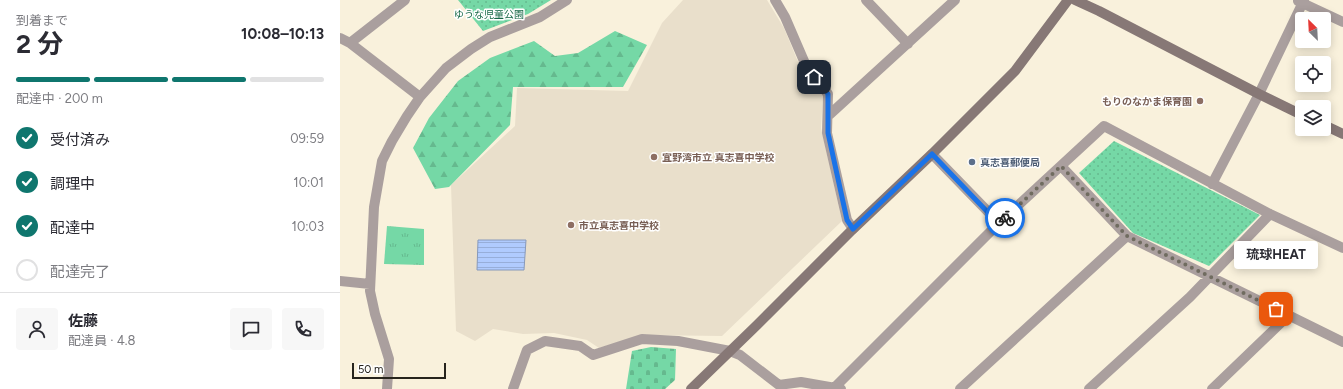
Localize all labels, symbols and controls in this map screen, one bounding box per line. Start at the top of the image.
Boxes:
park label: ゆうな児童公園 [454,8,524,21]
north arrow [1295,12,1331,48]
map controls [1295,12,1331,136]
text: 到着まで [16,13,68,28]
text: 10:08–10:13 [241,25,324,43]
text: 2 分 [16,28,63,60]
button: locate [1295,56,1331,92]
pin [797,60,831,94]
icon: home [803,66,825,88]
text: 配達中 · 200 m [16,91,103,106]
place label: もりのなかま保育園 [1102,95,1192,108]
marker: もりのなかま保育園 [1195,96,1205,106]
button: layers [1295,100,1331,136]
icon: check [16,127,38,149]
text: 受付済み [50,131,110,149]
text: 09:59 [290,131,324,146]
place label: 宜野湾市立 真志喜中学校 [662,151,774,164]
marker: 宜野湾市立 真志喜中学校 [649,152,659,162]
place label: 真志喜郵便局 [980,156,1040,169]
marker: 真志喜郵便局 [967,157,977,167]
icon: check [16,171,38,193]
text: 調理中 [50,175,95,193]
text: 10:01 [293,175,324,190]
courier [985,198,1025,238]
icon: bike [994,207,1016,229]
icon: check [16,215,38,237]
text: 配達中 [50,219,95,237]
text: 10:03 [292,219,324,234]
place label: 市立真志喜中学校 [579,219,659,232]
marker: 市立真志喜中学校 [566,220,576,230]
callout: 琉球HEAT [1234,241,1318,269]
text: 琉球HEAT [1246,247,1306,262]
text: 配達完了 [50,263,110,281]
pin [1259,292,1293,326]
icon: bag [1265,298,1287,320]
button: person [16,308,58,350]
button: chat [230,308,272,350]
button: phone [282,308,324,350]
text: 佐藤 [68,312,98,330]
text: 配達員 · 4.8 [68,333,135,348]
scale bar [352,361,446,380]
text: 50 m [358,363,383,376]

